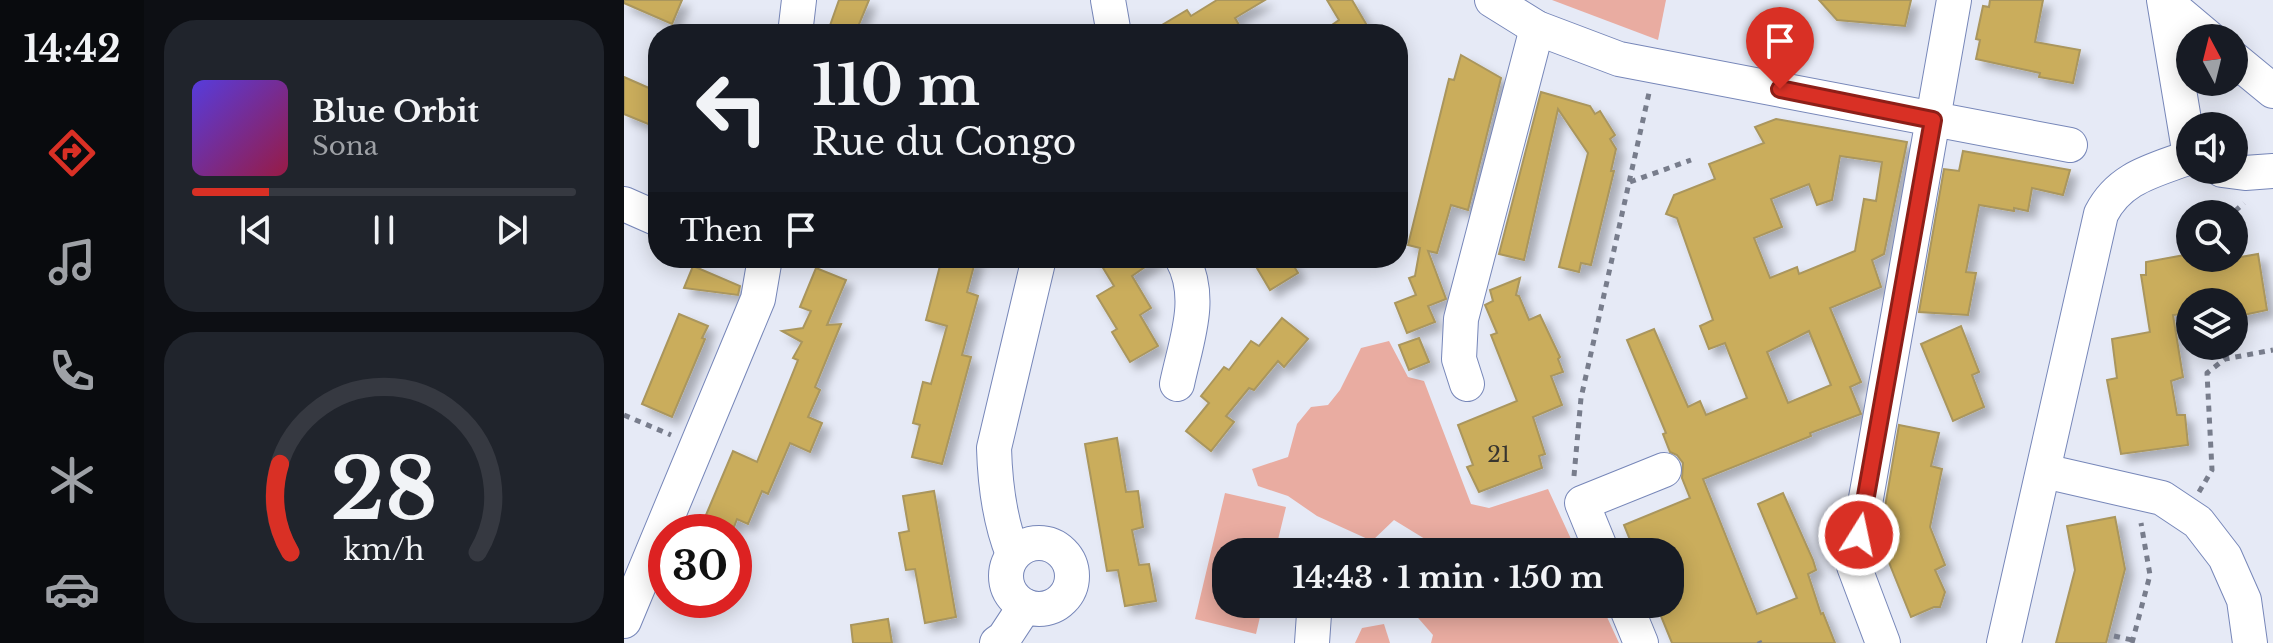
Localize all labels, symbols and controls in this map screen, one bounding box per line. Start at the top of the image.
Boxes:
pin [1746,7,1814,89]
icon: arrive [1758,19,1802,63]
north arrow [2176,24,2248,96]
map controls [2176,24,2248,360]
text: 14:42 [23,27,121,72]
text: 110 m [812,51,980,120]
icon: left [680,56,784,160]
text: Blue Orbit [312,93,479,130]
button: sound [2176,112,2248,184]
text: Rue du Congo [812,120,1076,165]
icon: directions [44,125,100,181]
text: Sona [312,130,378,162]
button: search [2176,200,2248,272]
icon: previous [234,208,278,252]
icon: pause [362,208,406,252]
icon: next [490,208,534,252]
icon: arrive [779,208,823,252]
text: Then [680,212,763,249]
icon: music [44,234,100,290]
button: layers [2176,288,2248,360]
icon: phone [44,343,100,399]
text: 28 [331,438,437,541]
house number: 21 [1487,441,1511,468]
icon: climate [44,452,100,508]
position arrow [1817,493,1901,577]
speed limit sign: 30 [648,514,752,618]
text: km/h [343,532,425,568]
text: 14:43 · 1 min · 150 m [1293,559,1603,596]
icon: car [44,561,100,617]

